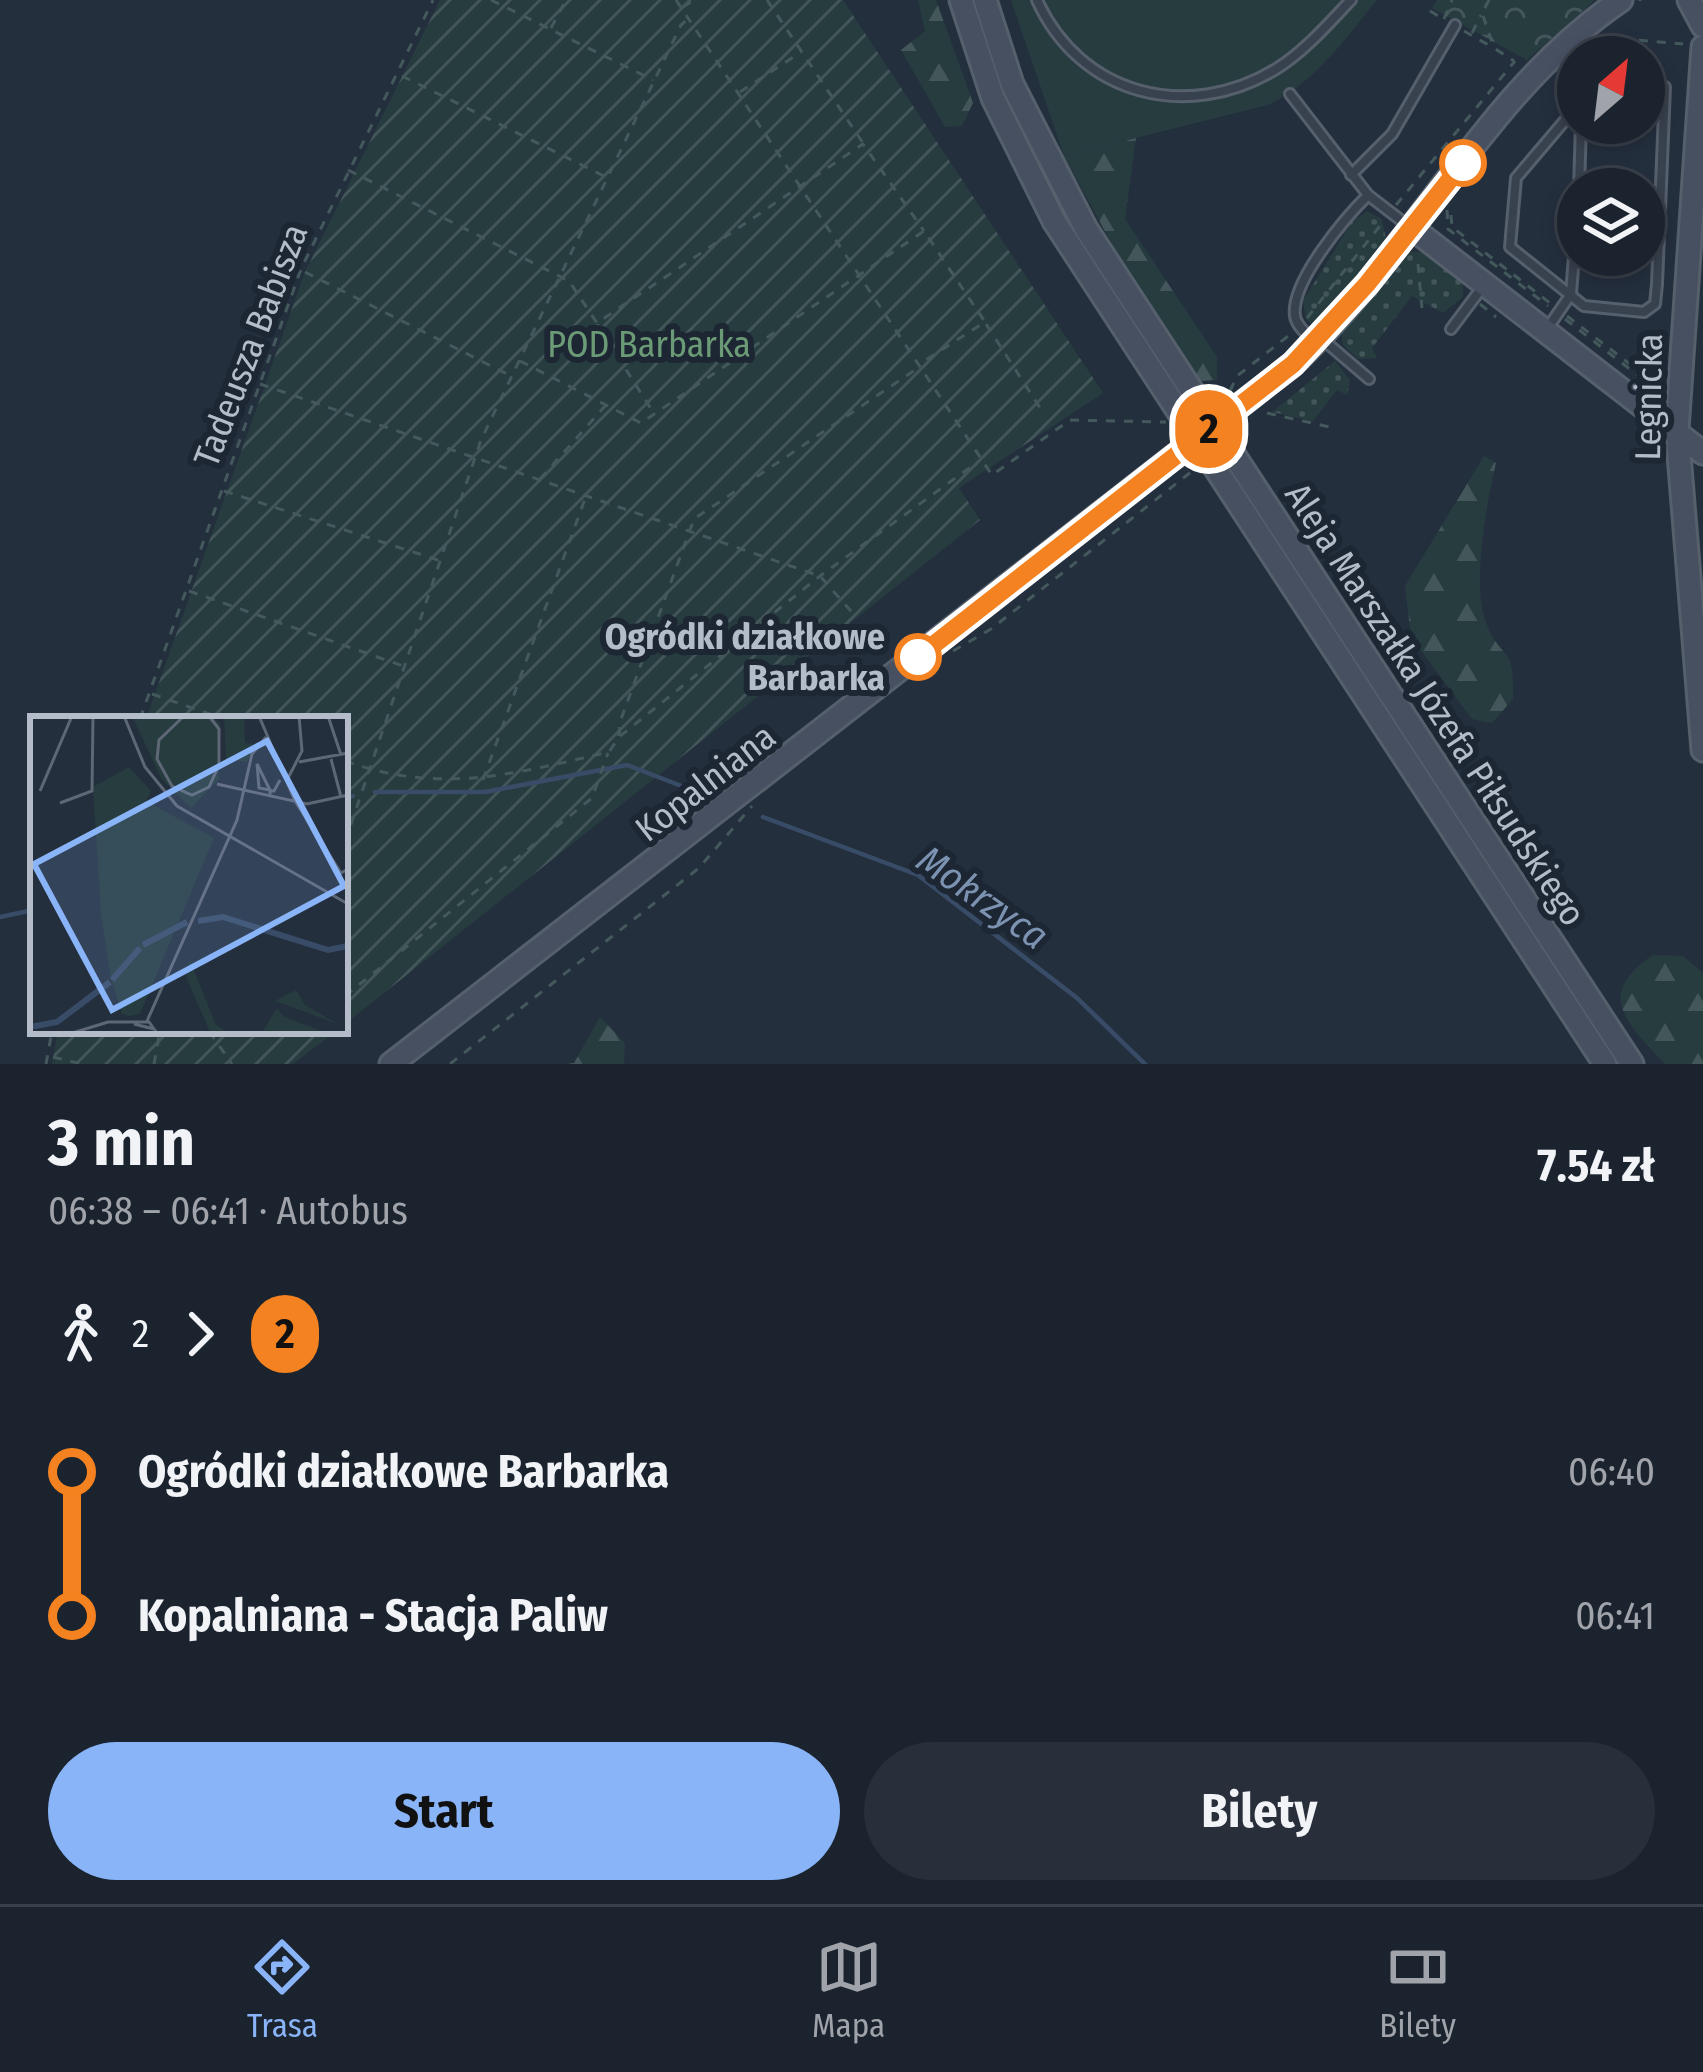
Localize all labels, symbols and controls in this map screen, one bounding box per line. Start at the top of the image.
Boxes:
north arrow [1557,36,1665,144]
map controls [1557,36,1665,276]
unlabelled marker [1441,141,1485,185]
button: layers [1557,168,1665,276]
street label: Tadeusza Babisza [185,218,317,473]
park label: POD Barbarka [547,323,751,367]
street label: Legnicka [1626,333,1672,461]
line badge: 2 [1170,390,1248,468]
text: 2 [1199,404,1219,454]
street label: Aleja Marszałka Józefa Piłsudskiego [1275,475,1595,934]
place label: Ogródki działkowe Barbarka [605,615,885,700]
marker: Ogródki działkowe Barbarka [896,635,940,679]
street label: Kopalniana [627,715,784,851]
inset map [30,716,348,1034]
water label: Mokrzyca [908,836,1057,959]
text: 3 min [48,1103,195,1182]
text: 7.54 zł [1537,1139,1655,1193]
text: 06:38 – 06:41 · Autobus [48,1188,408,1234]
icon: walk [48,1301,114,1367]
icon: forward [167,1301,233,1367]
text: 2 [275,1309,295,1359]
text: 2 [132,1311,149,1357]
text: Ogródki działkowe Barbarka [138,1445,669,1499]
text: 06:40 [1568,1449,1655,1495]
text: Kopalniana - Stacja Paliw [138,1589,608,1643]
text: 06:41 [1575,1593,1655,1639]
button: Start [48,1742,840,1880]
button: Bilety [864,1742,1655,1880]
tab: Trasa [247,1934,318,2046]
tab: Mapa [812,1934,885,2046]
tab: Bilety [1379,1934,1456,2046]

